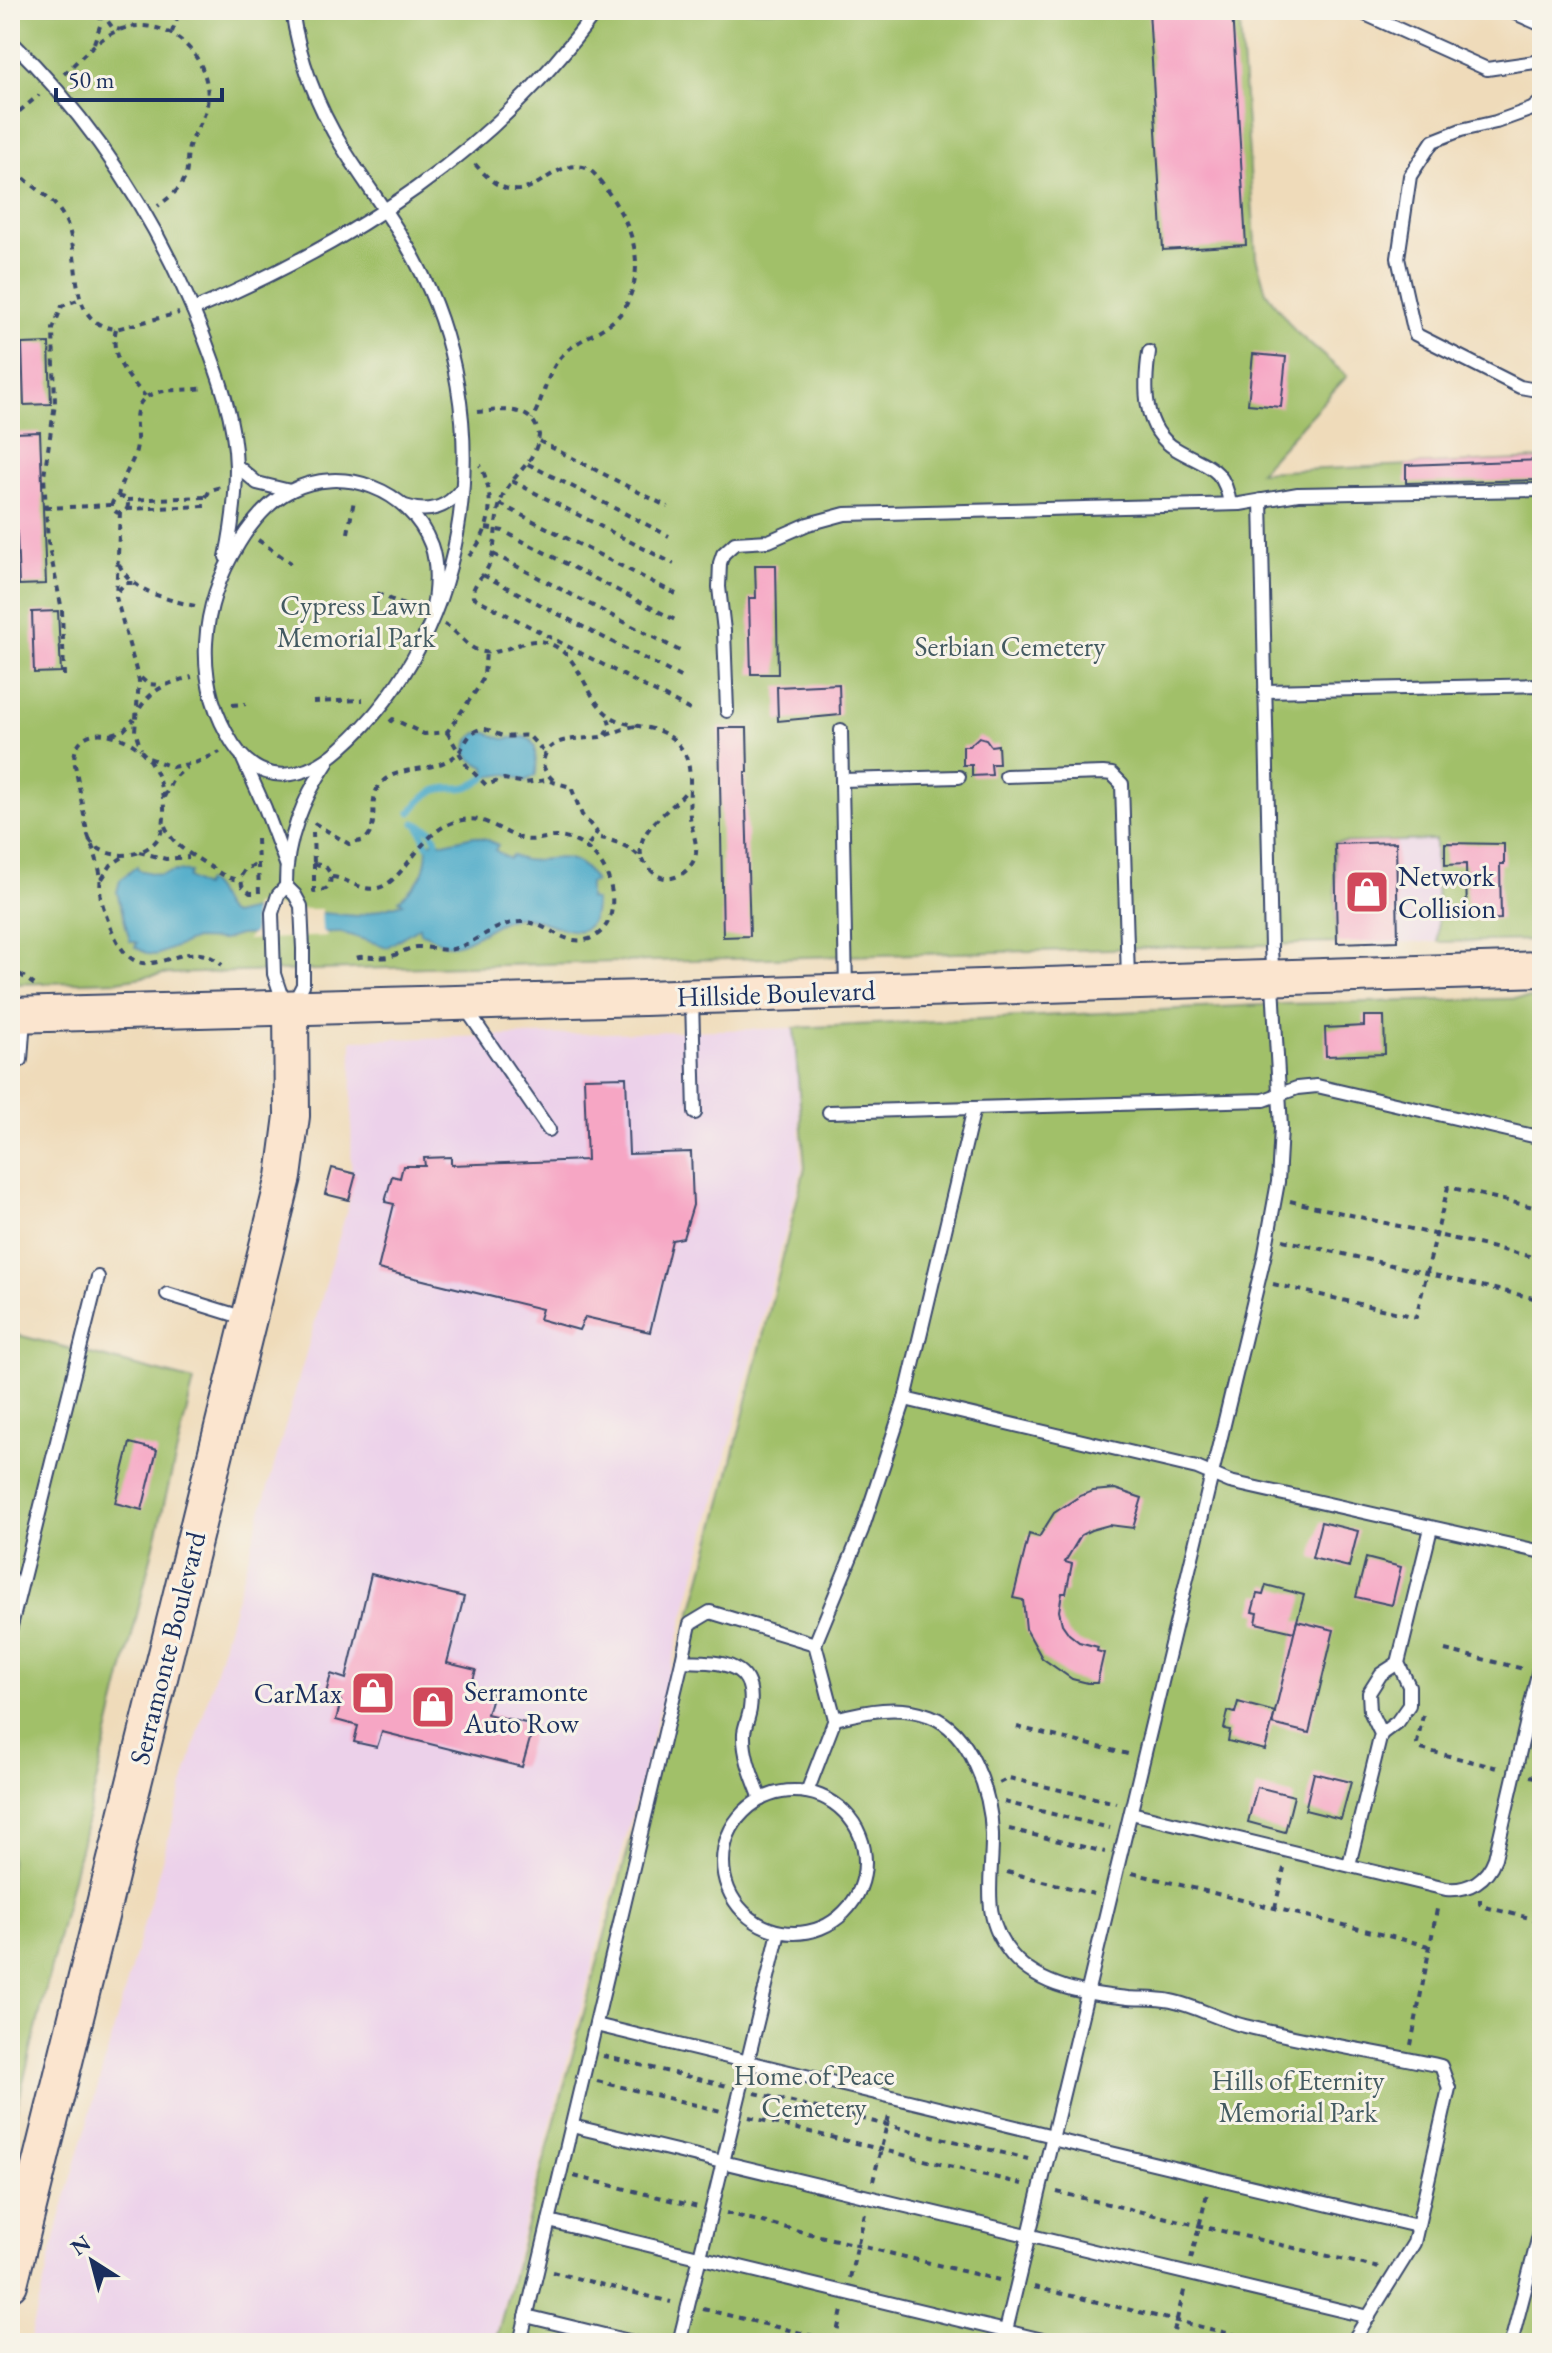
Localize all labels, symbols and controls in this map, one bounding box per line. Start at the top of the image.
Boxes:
scale bar [56,52,222,102]
text: 50 m [68,64,115,95]
park label: Cypress Lawn Memorial Park [277,587,436,655]
park label: Serbian Cemetery [915,628,1106,664]
place label: Network Collision [1398,858,1496,926]
shop icon: Network Collision [1343,868,1391,916]
street label: Hillside Boulevard [676,972,877,1014]
street label: Serramonte Boulevard [121,1527,214,1768]
shop icon: CarMax [349,1669,397,1717]
place label: Serramonte Auto Row [463,1673,588,1741]
place label: CarMax [254,1675,342,1711]
shop icon: Serramonte Auto Row [409,1683,457,1731]
park label: Home of Peace Cemetery [733,2057,895,2125]
park label: Hills of Eternity Memorial Park [1212,2062,1385,2130]
north arrow [52,2221,132,2301]
text: N [65,2228,96,2262]

